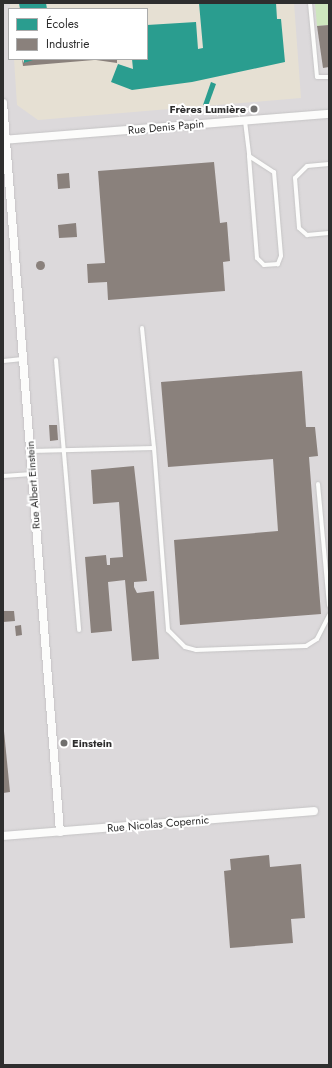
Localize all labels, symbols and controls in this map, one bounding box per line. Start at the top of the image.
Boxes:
legend [8,8,148,60]
text: Écoles [46,15,79,33]
text: Industrie [46,35,90,53]
place label: Frères Lumière [170,102,246,116]
marker: Frères Lumière [249,104,259,114]
street label: Rue Denis Papin [127,117,205,137]
street label: Rue Albert Einstein [23,440,43,530]
place label: Einstein [72,736,112,750]
marker: Einstein [59,738,69,748]
street label: Rue Nicolas Copernic [106,813,210,835]

